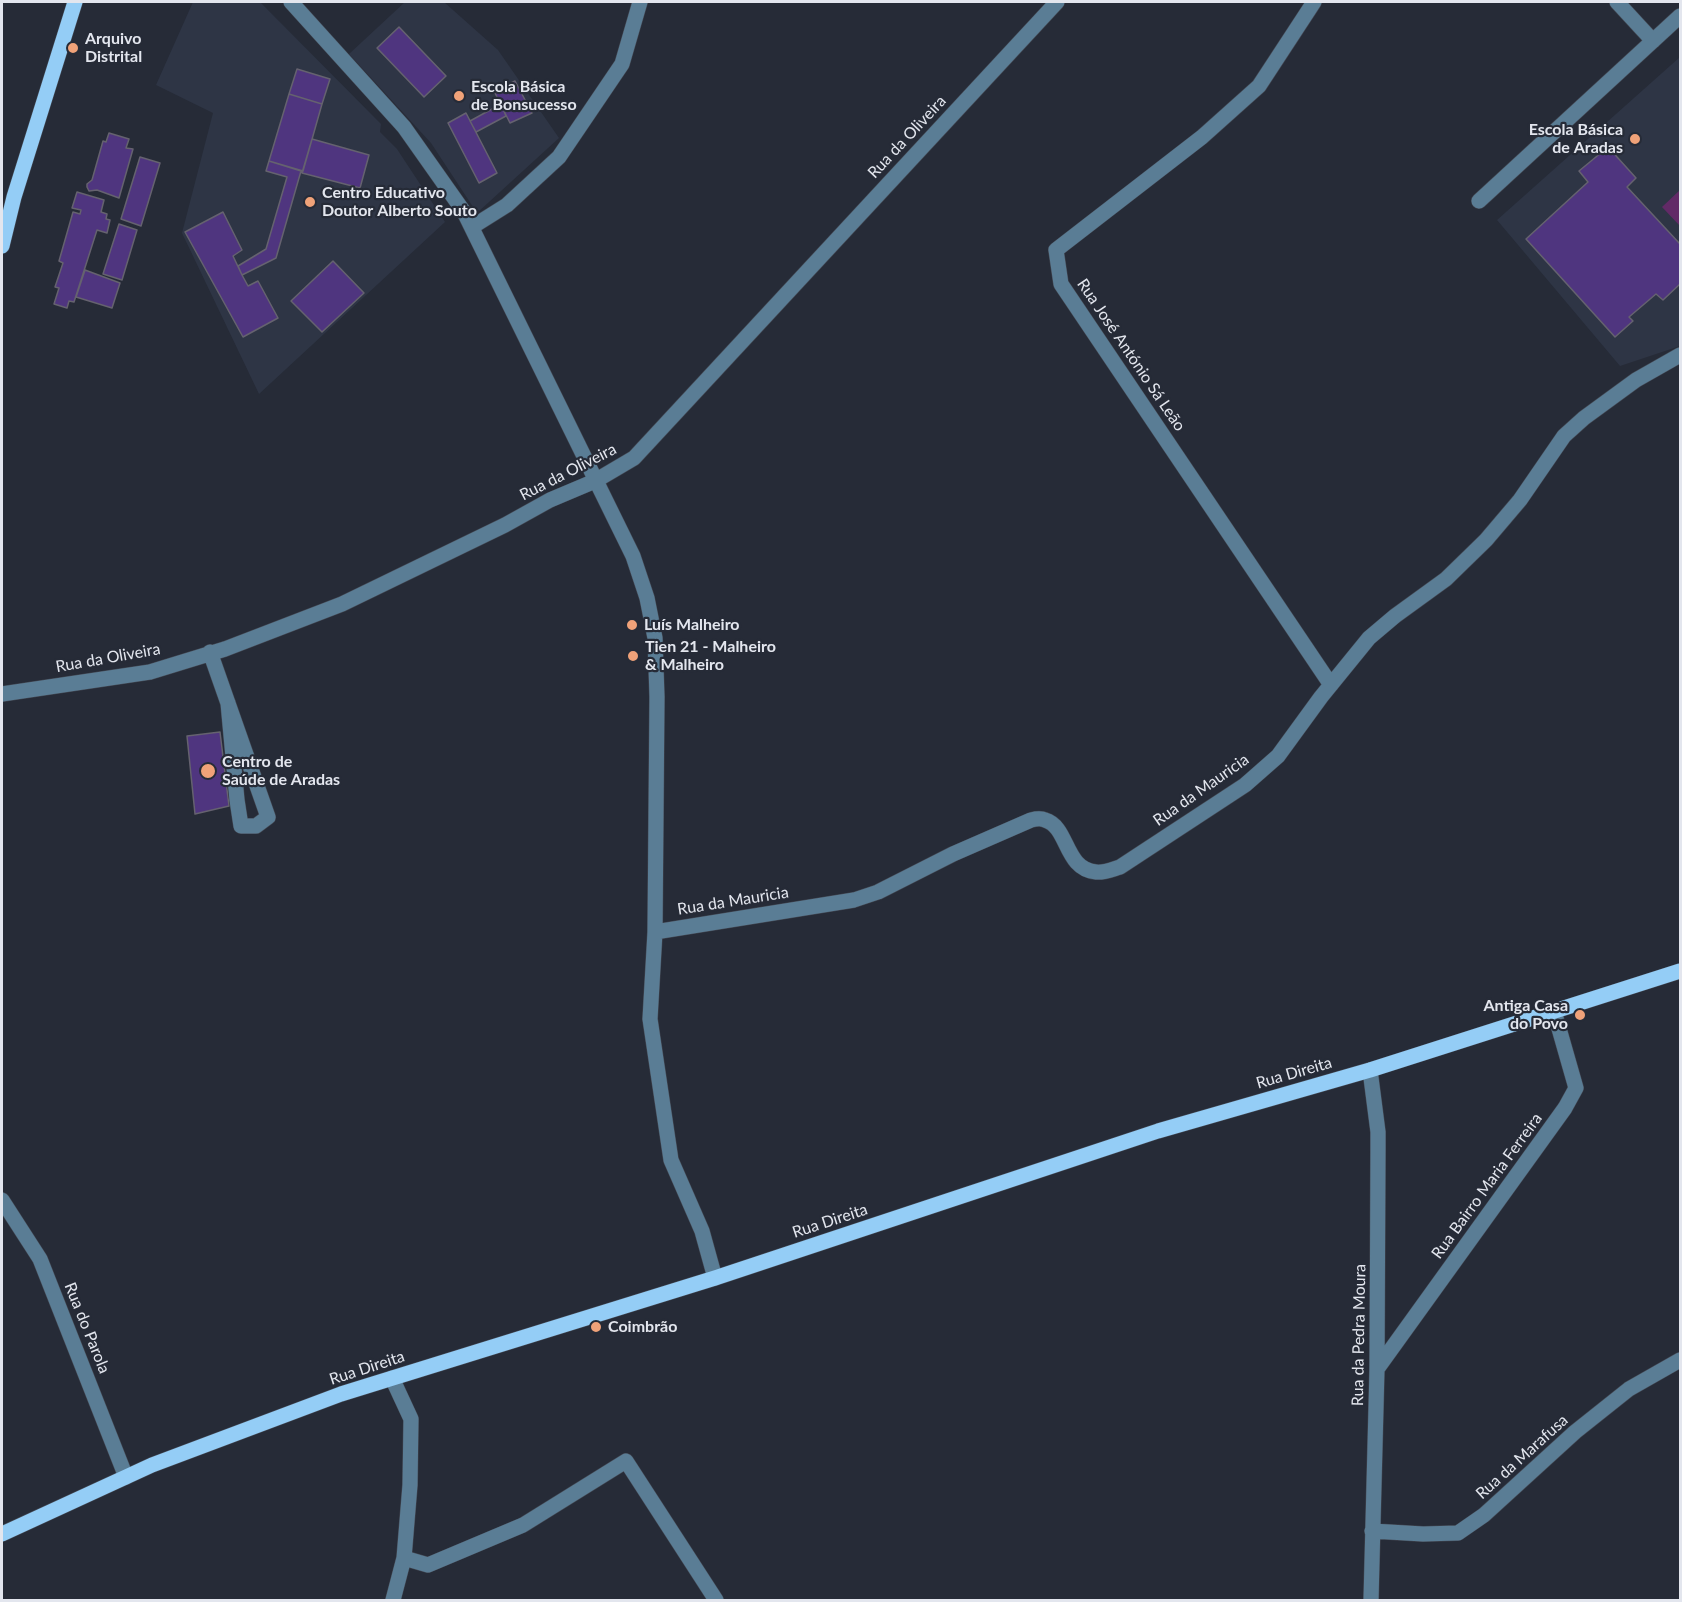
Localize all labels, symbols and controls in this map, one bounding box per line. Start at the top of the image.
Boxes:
place label: Arquivo Distrital [85,29,142,67]
marker: Arquivo Distrital [66,41,80,55]
place label: Escola Básica de Bonsucesso [471,77,577,115]
marker: Escola Básica de Bonsucesso [452,89,466,103]
street label: Rua da Oliveira [864,92,950,182]
place label: Escola Básica de Aradas [1529,120,1623,158]
marker: Escola Básica de Aradas [1628,132,1642,146]
place label: Centro Educativo Doutor Alberto Souto [322,183,477,221]
marker: Centro Educativo Doutor Alberto Souto [303,195,317,209]
street label: Rua José António Sá Leão [1073,275,1189,435]
street label: Rua da Oliveira [516,439,620,505]
place label: Luís Malheiro [644,615,740,635]
marker: Luís Malheiro [625,618,639,632]
place label: Tien 21 - Malheiro & Malheiro [645,637,776,675]
street label: Rua da Oliveira [54,639,162,677]
marker: Tien 21 - Malheiro & Malheiro [626,649,640,663]
street label: Rua da Mauricia [1150,750,1252,830]
place label: Centro de Saúde de Aradas [222,752,340,790]
marker: Centro de Saúde de Aradas [199,762,217,780]
street label: Rua da Mauricia [676,883,790,919]
place label: Antiga Casa do Povo [1483,996,1568,1034]
marker: Antiga Casa do Povo [1573,1008,1587,1022]
street label: Rua Direita [1254,1053,1334,1093]
street label: Rua Bairro Maria Ferreira [1428,1109,1546,1263]
street label: Rua Direita [790,1200,870,1242]
street label: Rua da Pedra Moura [1348,1264,1370,1406]
street label: Rua do Parola [60,1280,114,1376]
place label: Coimbrão [608,1317,677,1337]
marker: Coimbrão [589,1320,603,1334]
street label: Rua Direita [327,1347,407,1389]
street label: Rua da Marafusa [1472,1411,1572,1503]

